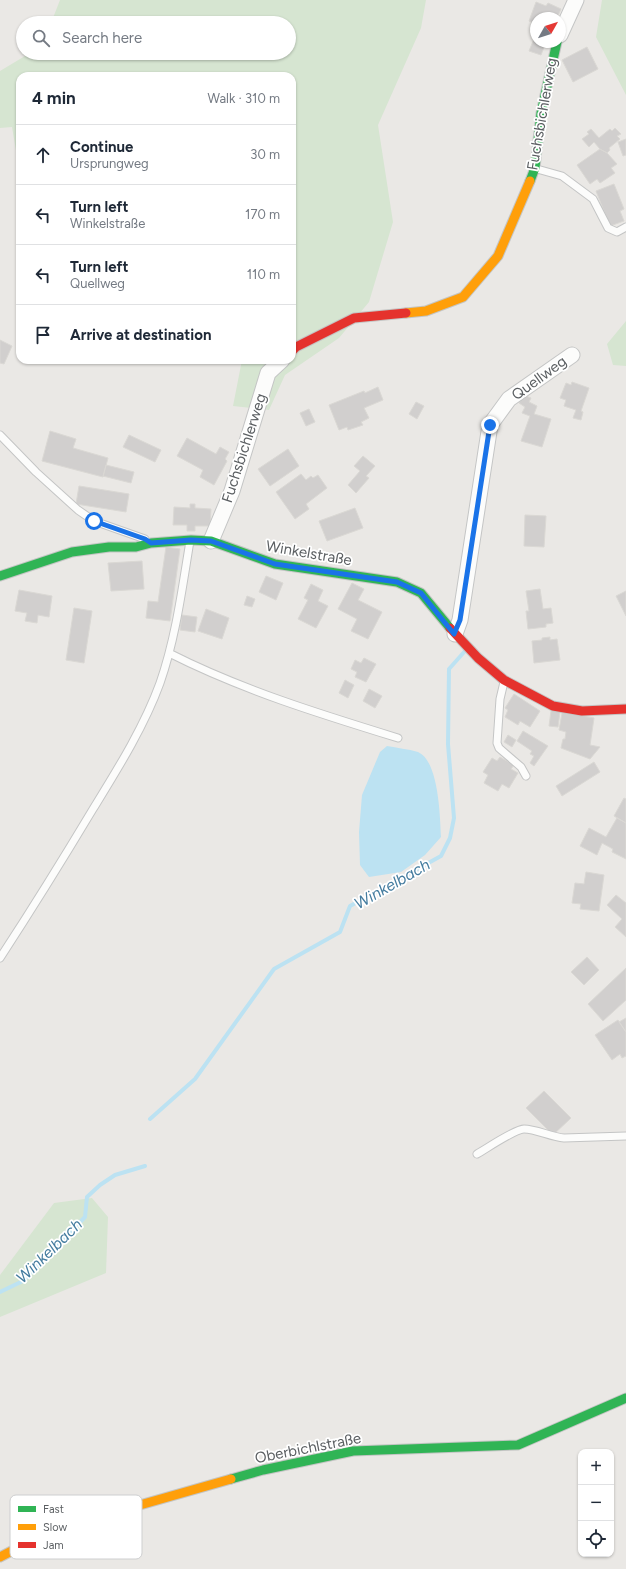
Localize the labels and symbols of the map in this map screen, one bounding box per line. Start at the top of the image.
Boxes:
north arrow [530,12,566,48]
street label: Fuchsbichlerweg [523,56,561,172]
street label: Quellweg [508,352,570,404]
street label: Fuchsbichlerweg [218,391,270,505]
route end [481,416,499,434]
route start [85,512,103,530]
street label: Winkelstraße [265,537,353,569]
water label: Winkelbach [351,855,433,913]
water label: Winkelbach [12,1215,86,1287]
street label: Oberbichlstraße [253,1429,363,1467]
legend [10,1495,142,1559]
text: Fast [43,1503,64,1516]
text: Slow [43,1521,67,1534]
text: Jam [43,1539,64,1552]

